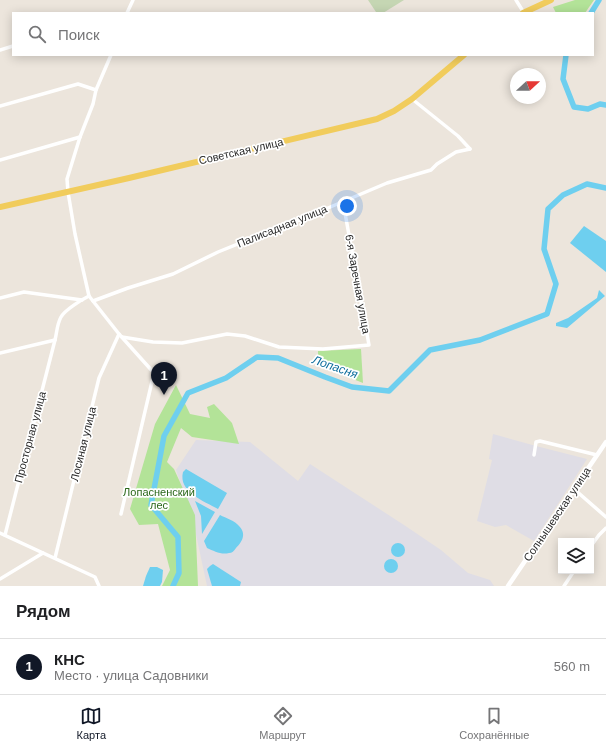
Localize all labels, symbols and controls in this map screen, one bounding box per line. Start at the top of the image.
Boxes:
search box [12,12,594,56]
icon: search [26,23,48,45]
text: Поиск [58,26,100,43]
north arrow [510,68,546,104]
street label: Советская улица [198,135,285,167]
your location [337,196,357,216]
street label: Палисадная улица [235,202,330,250]
street label: 6-я Заречная улица [343,233,373,335]
water label: Лопасня [309,352,360,381]
pin: 1 [151,362,177,395]
street label: Просторная улица [12,389,48,484]
street label: Лосиная улица [68,405,98,483]
street label: Солнышевская улица [521,464,593,563]
park label: Лопасненский лес [123,486,195,511]
map controls [558,538,594,574]
button: layers [558,538,594,574]
text: Рядом [16,602,71,621]
text: КНС [54,651,85,668]
text: 1 [25,659,33,674]
text: 560 m [554,659,590,674]
text: Место · улица Садовники [54,668,209,683]
tab: Карта [77,705,106,741]
tab: Маршрут [259,705,306,741]
tab: Сохранённые [459,705,529,741]

